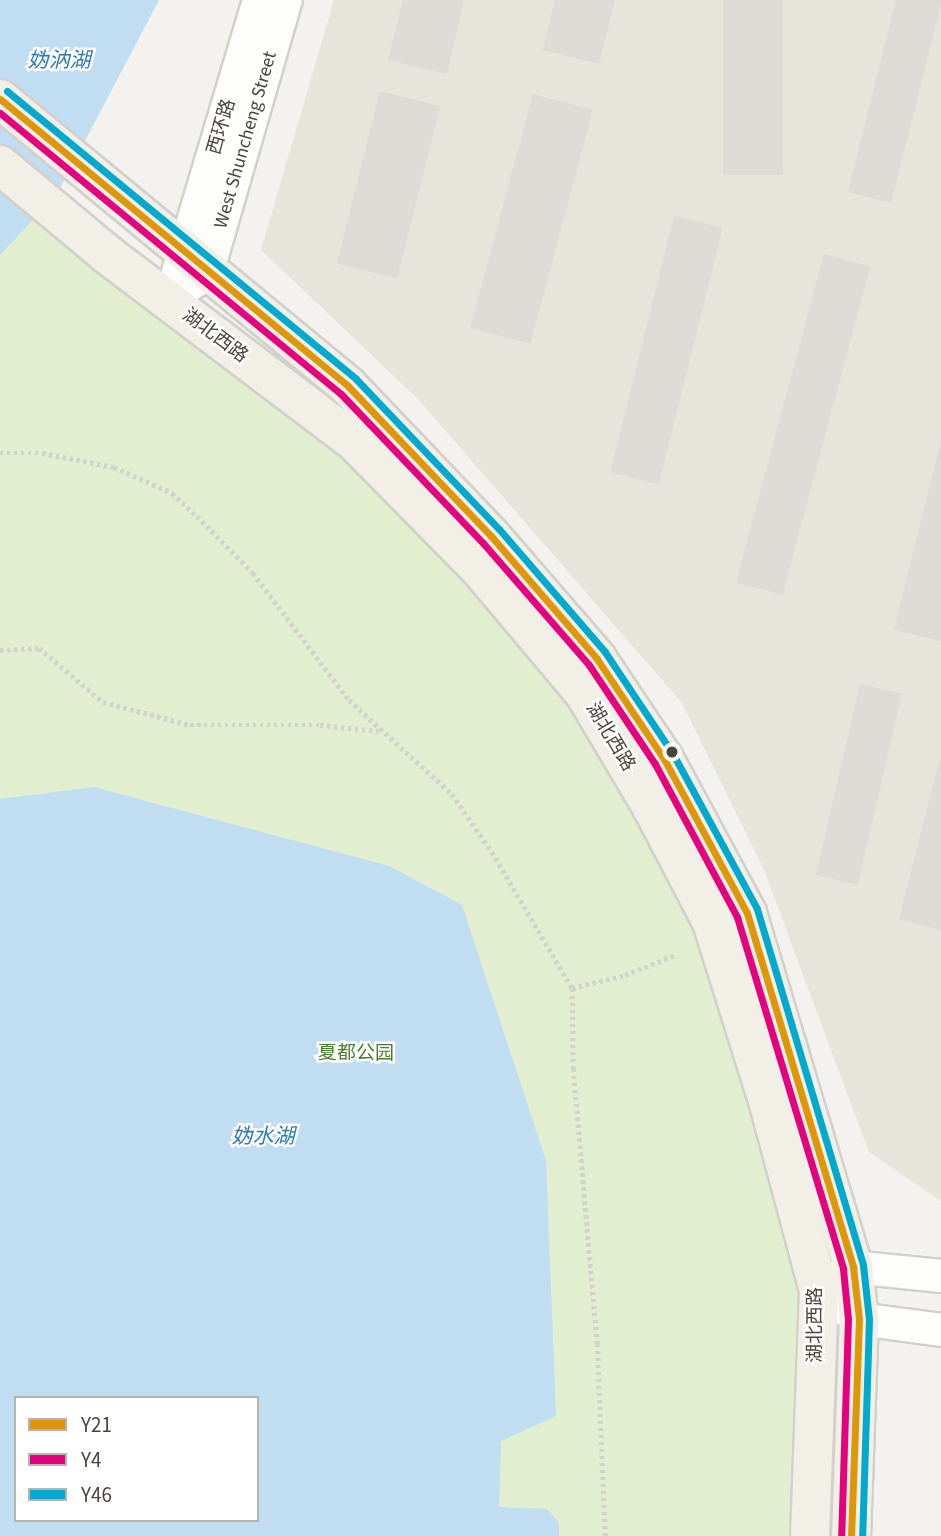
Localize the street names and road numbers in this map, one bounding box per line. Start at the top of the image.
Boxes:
street label: West Shuncheng Street [210,49,282,231]
street label: 西环路 [203,96,241,158]
street label: 湖北西路 [178,304,252,368]
street label: 湖北西路 [581,699,639,775]
street label: 湖北西路 [805,1287,827,1363]

